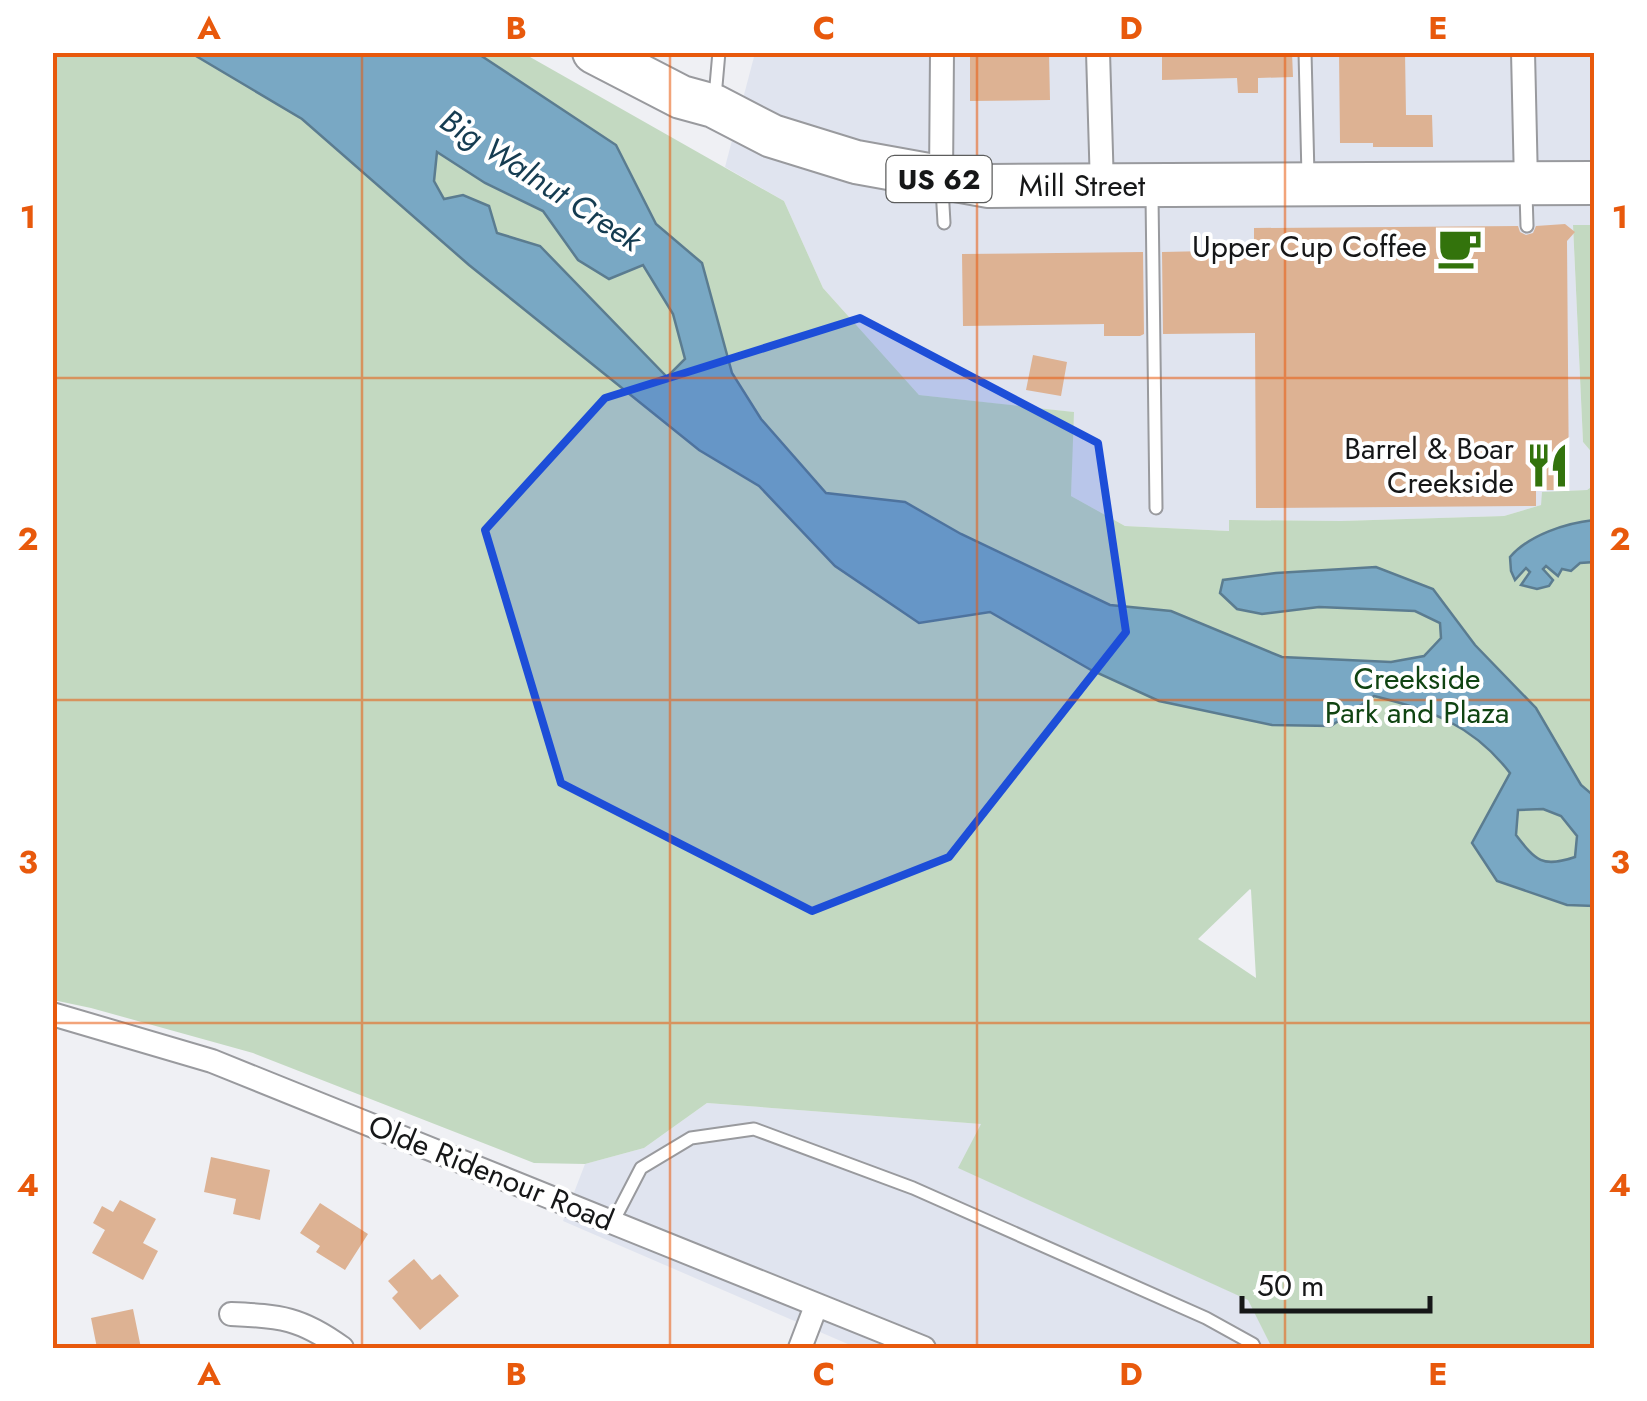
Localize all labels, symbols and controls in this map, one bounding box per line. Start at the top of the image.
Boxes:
text: A [196,5,221,51]
text: B [505,5,527,51]
text: C [813,5,835,51]
text: D [1119,5,1143,51]
text: E [1428,5,1448,51]
water label: Big Walnut Creek [431,98,652,263]
road number: US 62 [886,156,992,202]
street label: Mill Street [1019,164,1146,207]
text: 1 [20,194,36,240]
text: 1 [1612,194,1628,240]
cafe icon: Upper Cup Coffee [1436,223,1484,271]
place label: Upper Cup Coffee [1192,225,1427,268]
place label: Barrel & Boar Creekside [1344,427,1515,504]
restaurant icon: Barrel & Boar Creekside [1523,442,1571,490]
text: 2 [18,516,39,562]
text: 2 [1610,516,1631,562]
park label: Creekside Park and Plaza [1325,657,1509,734]
text: 3 [18,839,38,885]
text: 3 [1610,839,1630,885]
street label: Olde Ridenour Road [362,1104,620,1241]
text: 4 [17,1162,39,1208]
text: 4 [1609,1162,1631,1208]
scale bar [1242,1251,1430,1313]
text: 50 m [1257,1264,1324,1307]
text: A [196,1351,221,1397]
text: B [505,1351,527,1397]
text: C [813,1351,835,1397]
text: D [1119,1351,1143,1397]
text: E [1428,1351,1448,1397]

